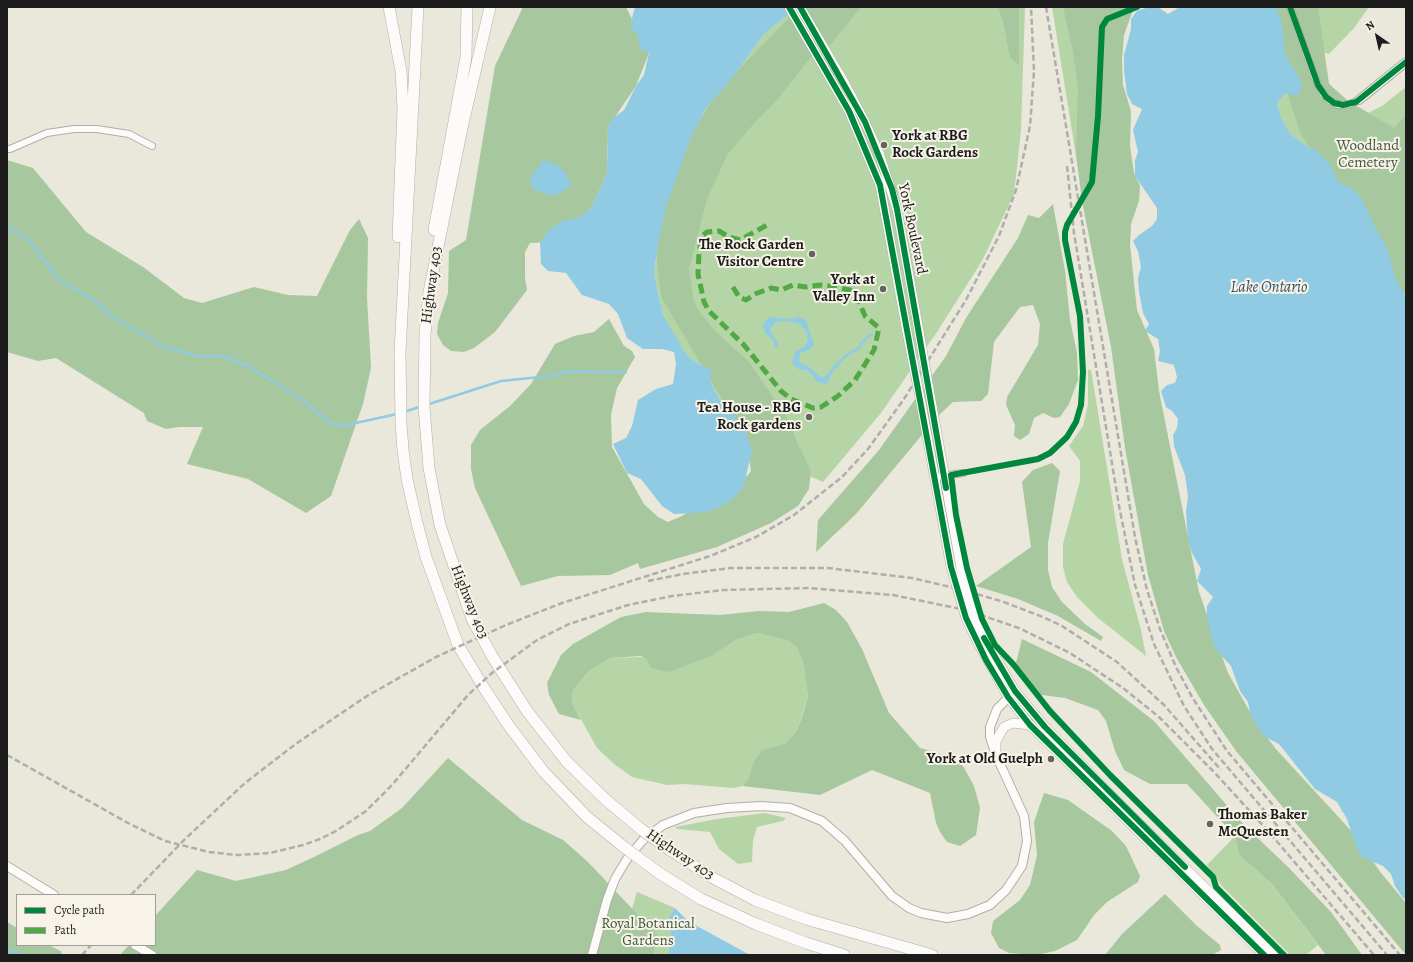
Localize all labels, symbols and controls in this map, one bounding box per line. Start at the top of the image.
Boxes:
north arrow [1357,16,1397,56]
text: N [1362,17,1378,34]
place label: York at RBG Rock Gardens [892,127,978,162]
park label: Woodland Cemetery [1337,137,1399,172]
marker: York at RBG Rock Gardens [879,140,889,150]
street label: York Boulevard [894,182,930,276]
place label: The Rock Garden Visitor Centre [699,236,804,271]
street label: Highway 403 [418,245,446,325]
marker: The Rock Garden Visitor Centre [807,249,817,259]
place label: York at Valley Inn [813,271,875,306]
water label: Lake Ontario [1230,278,1308,298]
marker: York at Valley Inn [878,284,888,294]
place label: Tea House - RBG Rock gardens [697,399,801,434]
marker: Tea House - RBG Rock gardens [804,412,814,422]
street label: Highway 403 [446,562,492,642]
place label: York at Old Guelph [926,750,1043,768]
marker: York at Old Guelph [1046,754,1056,764]
place label: Thomas Baker McQuesten [1218,806,1307,841]
marker: Thomas Baker McQuesten [1205,819,1215,829]
street label: Highway 403 [642,826,718,884]
legend [16,894,156,946]
text: Cycle path [54,902,105,918]
park label: Royal Botanical Gardens [601,915,695,950]
text: Path [54,922,76,938]

